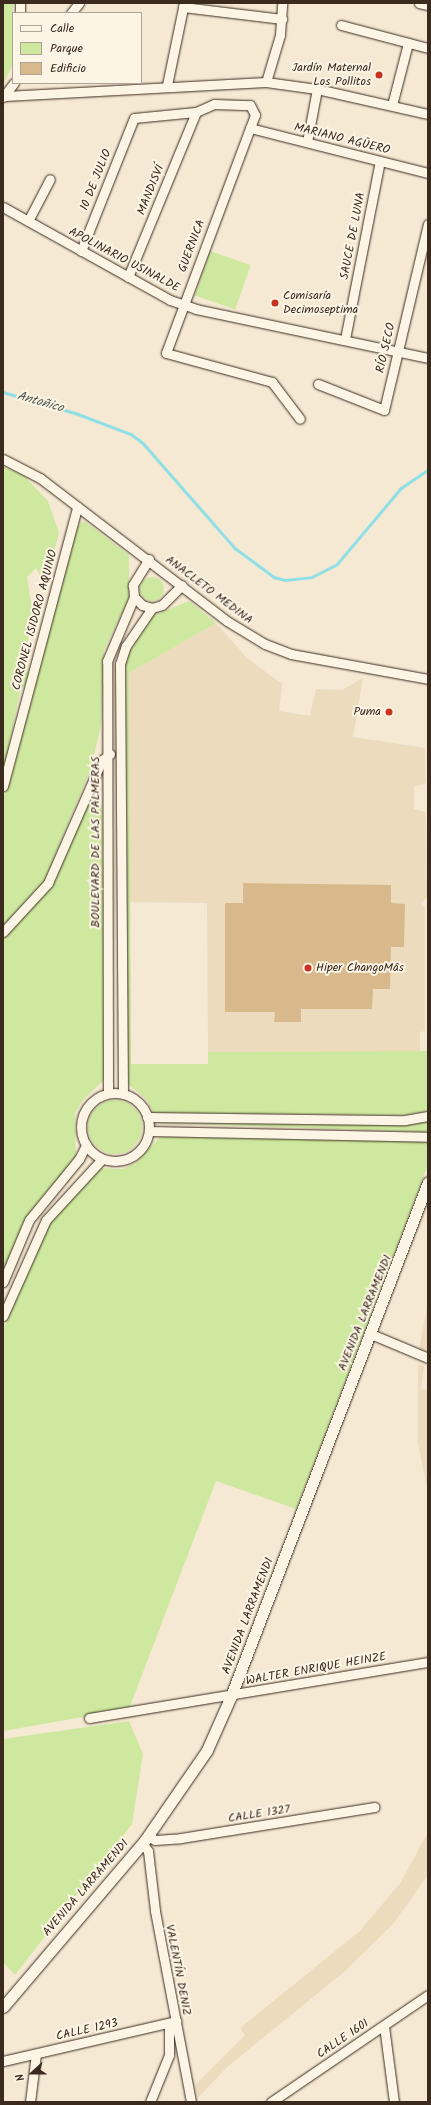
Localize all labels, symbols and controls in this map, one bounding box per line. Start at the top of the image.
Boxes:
legend [12,12,142,84]
text: Calle [50,19,74,38]
text: Parque [50,39,83,58]
text: Edificio [50,59,86,78]
place label: Jardín Maternal Los Pollitos [292,61,371,89]
marker: Jardín Maternal Los Pollitos [374,70,384,80]
street label: MARIANO AGÜERO [293,120,391,158]
street label: 10 DE JULIO [77,147,115,213]
street label: MANDISVÍ [134,163,168,217]
street label: SAUCE DE LUNA [337,191,369,281]
street label: GUERNICA [175,218,209,274]
street label: APOLINARIO USINALDE [66,225,182,295]
place label: Comisaría Decimoseptima [283,289,358,317]
marker: Comisaría Decimoseptima [270,298,280,308]
street label: RÍO SECO [373,322,399,374]
water label: Antoñico [15,389,65,417]
street label: CORONEL ISIDORO AQUINO [9,548,61,692]
street label: ANACLETO MEDINA [163,553,255,627]
place label: Puma [354,705,381,719]
marker: Puma [384,707,394,717]
street label: BOULEVARD DE LAS PALMERAS [89,756,103,928]
place label: Hiper ChangoMâs [316,961,404,975]
marker: Hiper ChangoMâs [303,963,313,973]
street label: AVENIDA LARRAMENDI [335,1253,395,1373]
street label: AVENIDA LARRAMENDI [219,1556,277,1676]
street label: WALTER ENRIQUE HEINZE [245,1650,387,1688]
street label: CALLE 1327 [227,1802,291,1826]
street label: AVENIDA LARRAMENDI [40,1837,132,1939]
street label: VALENTÍN DENIZ [162,1923,194,2017]
street label: CALLE 1293 [55,2016,119,2044]
street label: CALLE 1601 [314,2016,372,2062]
north arrow [12,2053,52,2093]
text: N [11,2071,30,2084]

